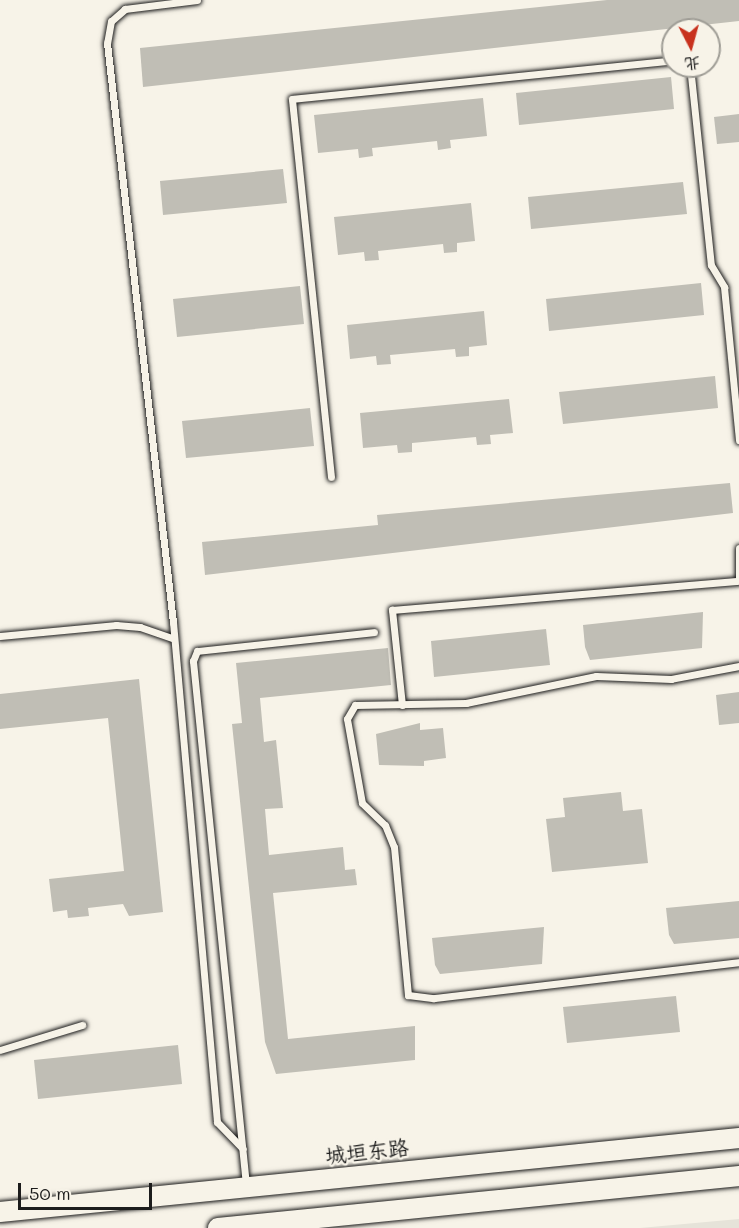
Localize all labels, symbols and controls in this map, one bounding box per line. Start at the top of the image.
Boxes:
north arrow [661,18,721,78]
text: 北 [684,53,702,76]
street label: 城垣东路 [324,1134,410,1168]
scale bar [21,1171,154,1209]
text: 50 m [29,1181,71,1205]

